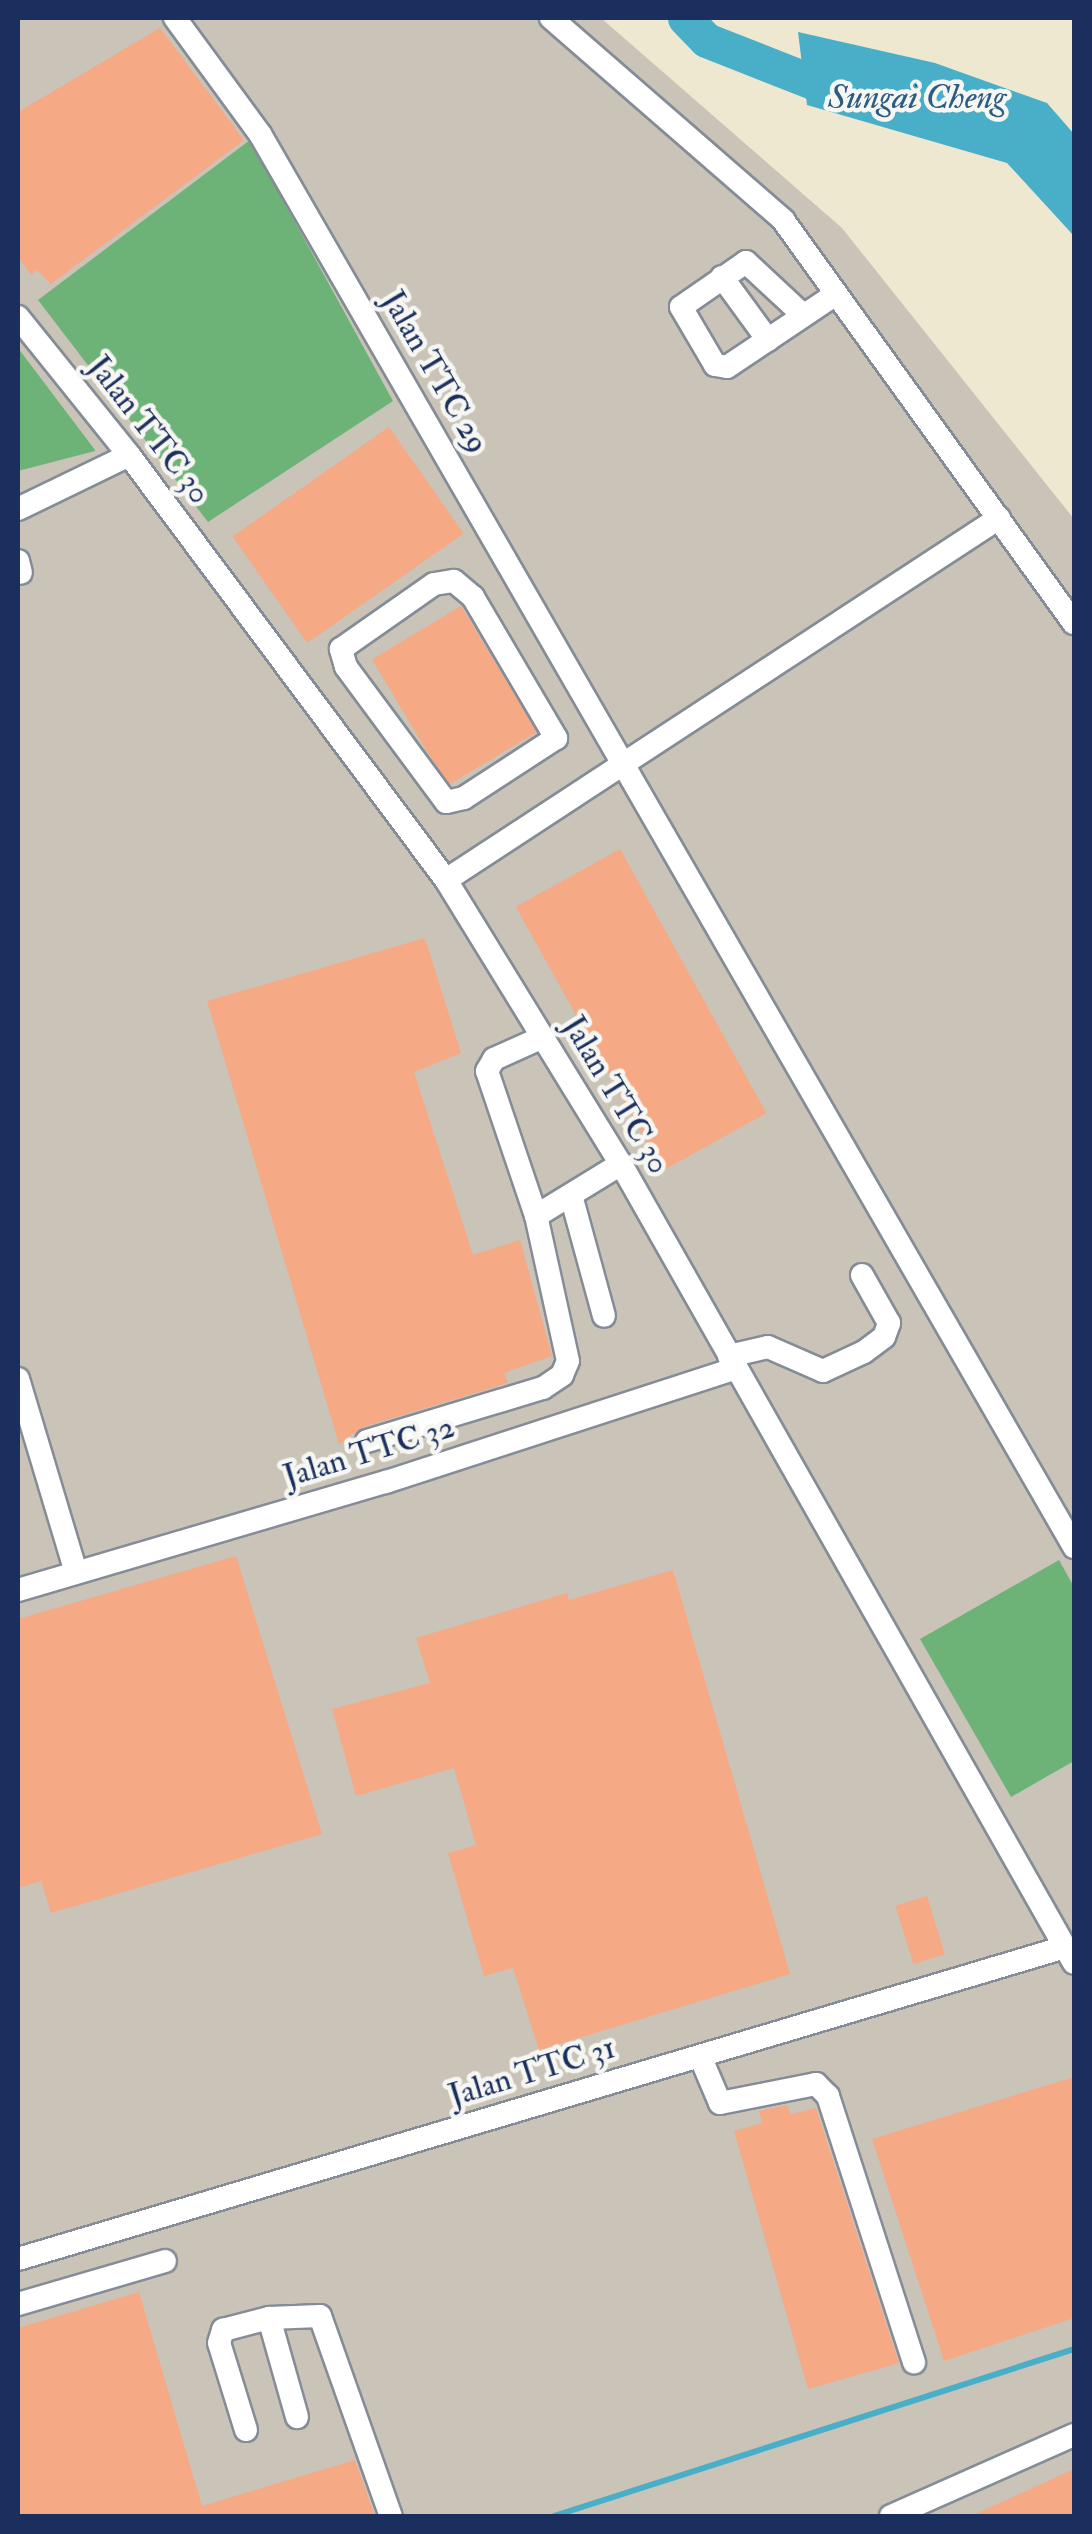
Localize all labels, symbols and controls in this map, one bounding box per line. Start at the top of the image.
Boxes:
water label: Sungai Cheng [828,76,1006,118]
street label: Jalan TTC 29 [373,284,497,460]
street label: Jalan TTC 30 [79,348,219,512]
street label: Jalan TTC 30 [554,1009,678,1181]
street label: Jalan TTC 32 [279,1408,459,1496]
street label: Jalan TTC 31 [444,2028,620,2116]

